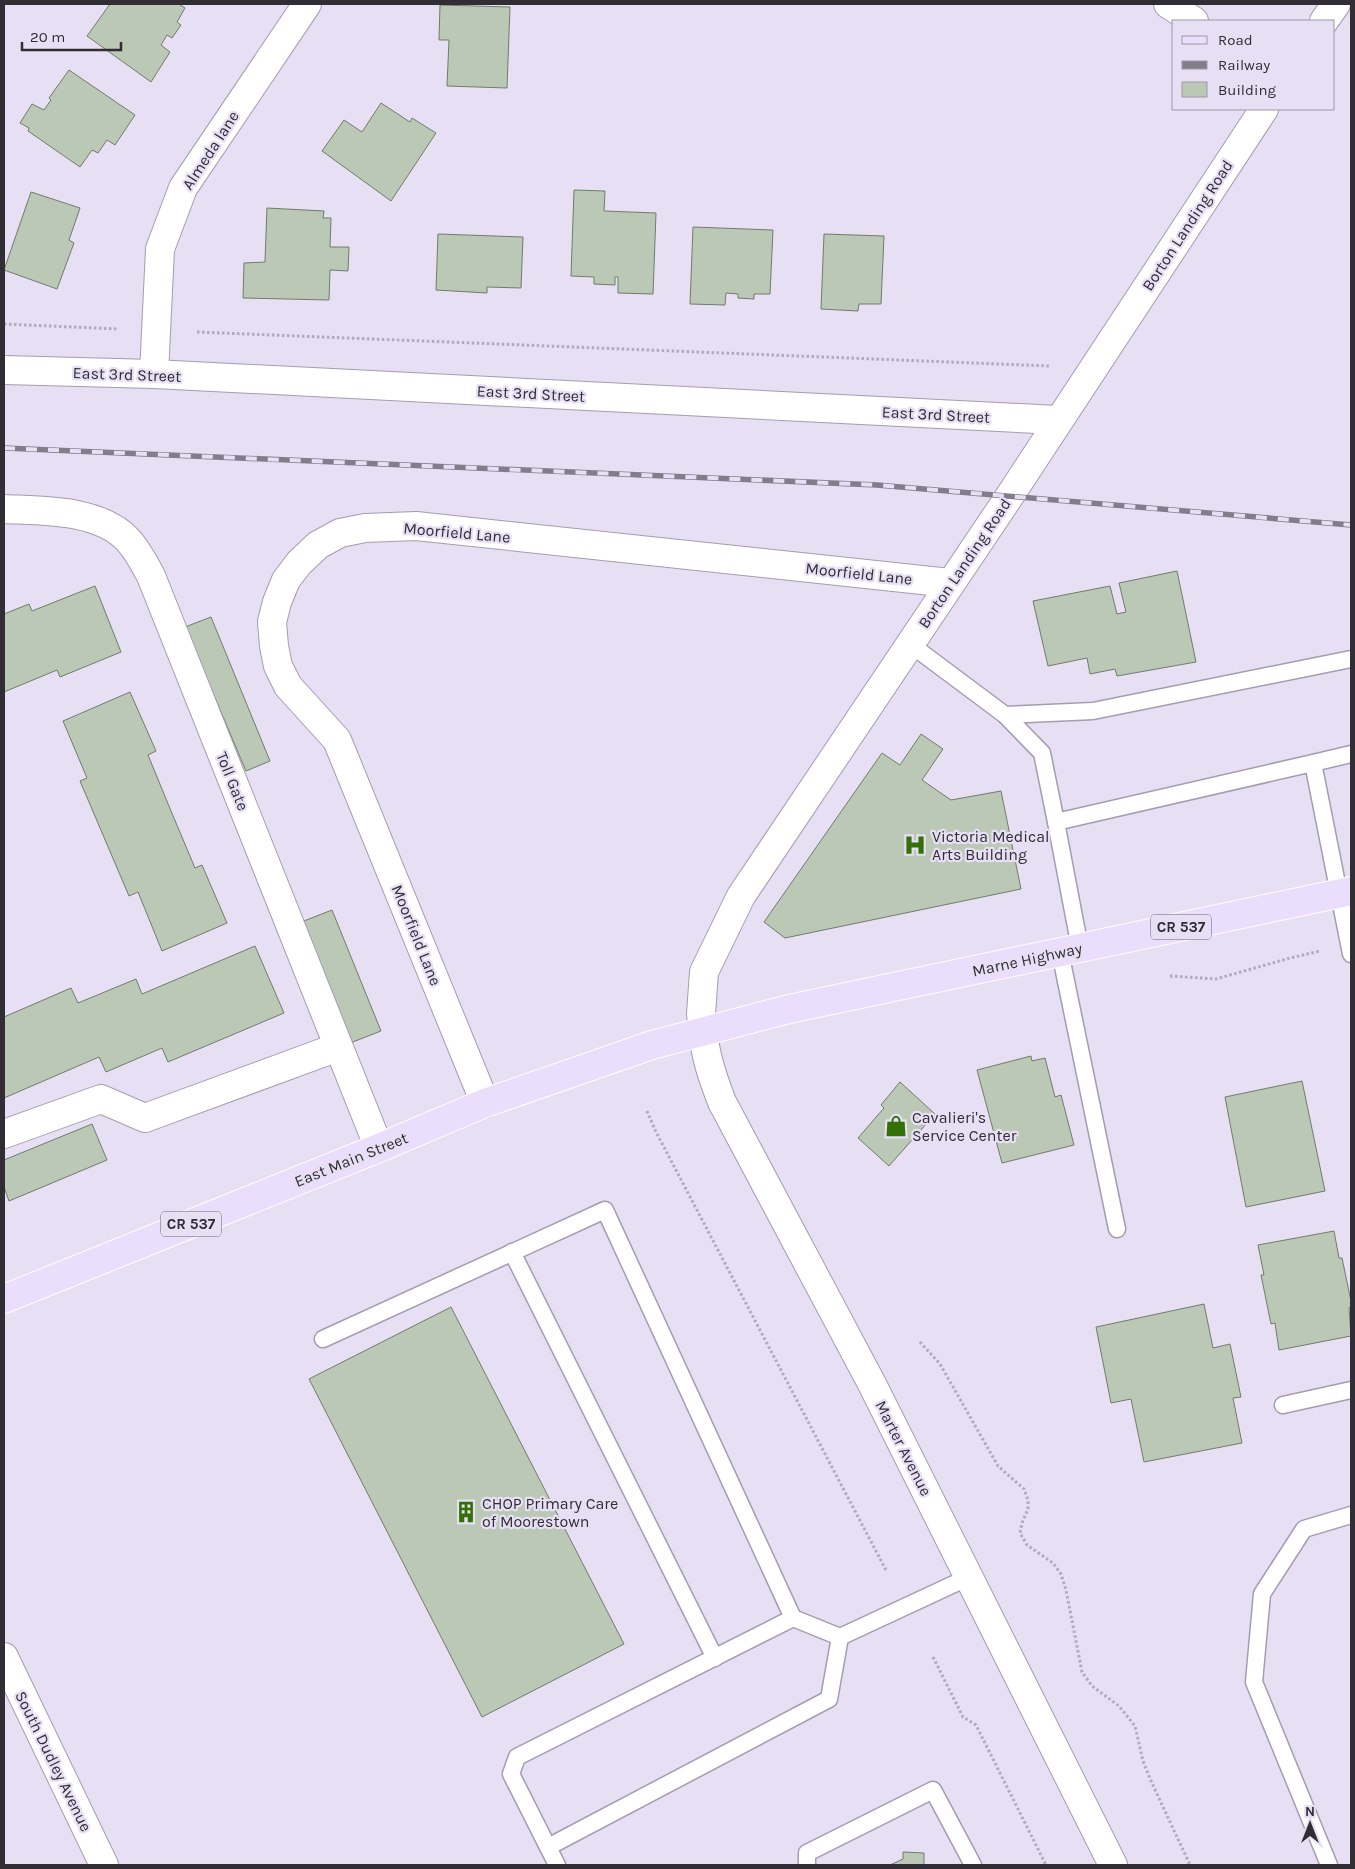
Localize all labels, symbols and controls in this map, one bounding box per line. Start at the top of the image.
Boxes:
scale bar [22,20,121,52]
legend [1172,20,1335,110]
text: 20 m [30,28,65,46]
text: Road [1218,31,1253,49]
text: Railway [1218,56,1270,74]
text: Building [1218,81,1276,99]
street label: Almeda lane [178,107,243,193]
street label: Borton Landing Road [1138,156,1237,294]
street label: East 3rd Street [72,363,182,386]
street label: East 3rd Street [476,381,586,406]
street label: East 3rd Street [881,402,991,427]
street label: Borton Landing Road [914,495,1015,632]
street label: Moorfield Lane [403,518,511,547]
street label: Moorfield Lane [805,558,913,589]
street label: Toll Gate [212,749,253,813]
place label: Victoria Medical Arts Building [932,827,1050,864]
hospital icon: Victoria Medical Arts Building [902,832,928,858]
street label: Moorfield Lane [388,882,445,988]
road number: CR 537 [1151,914,1211,940]
street label: Marne Highway [970,938,1084,980]
place label: Cavalieri's Service Center [912,1108,1017,1145]
shop icon: Cavalieri's Service Center [883,1113,909,1139]
street label: East Main Street [292,1128,411,1191]
road number: CR 537 [161,1212,221,1236]
street label: Marter Avenue [871,1397,936,1499]
place label: CHOP Primary Care of Moorestown [482,1494,618,1531]
building icon: CHOP Primary Care of Moorestown [453,1499,479,1525]
street label: South Dudley Avenue [11,1688,96,1835]
north arrow [1285,1799,1335,1849]
text: N [1305,1803,1315,1820]

